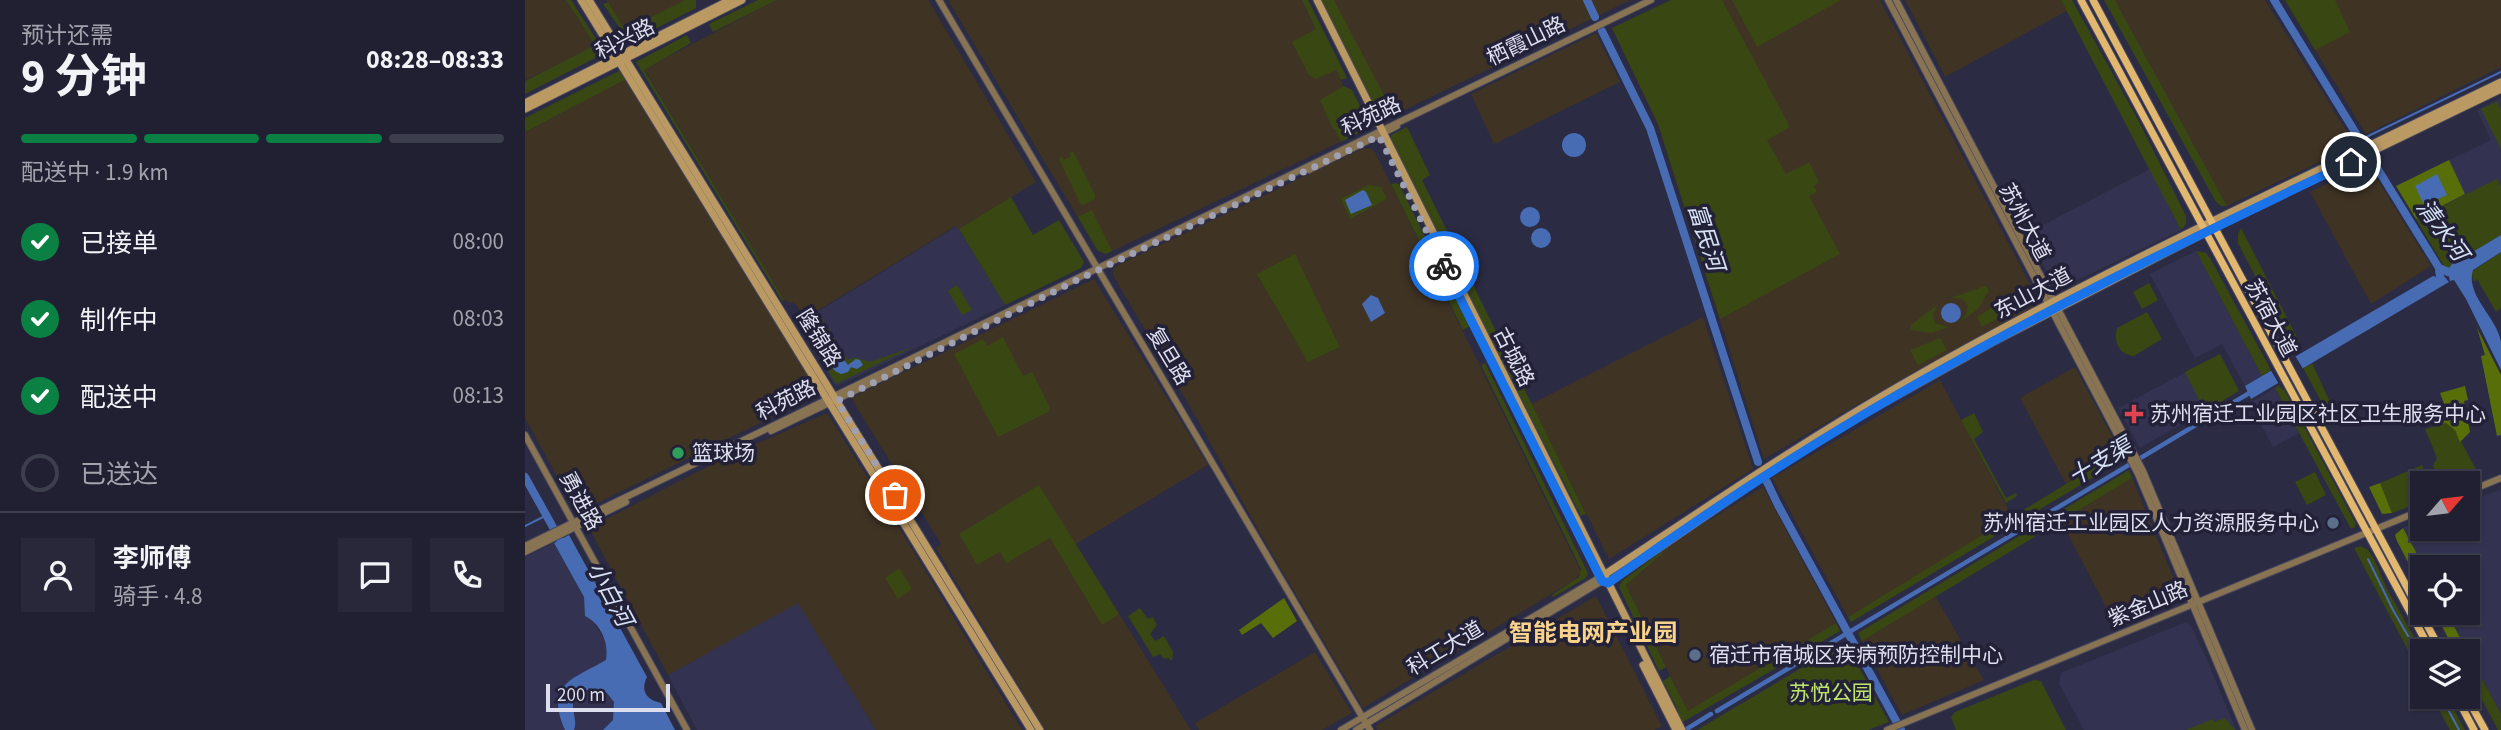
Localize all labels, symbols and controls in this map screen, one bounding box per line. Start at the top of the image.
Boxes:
street label: 栖霞山路 [1482,9,1570,73]
street label: 科兴路 [590,11,660,67]
text: 预计还需 [21,19,113,52]
text: 08:28–08:33 [366,41,504,78]
text: 9 分钟 [21,45,147,110]
street label: 科苑路 [1336,89,1406,143]
pin [2321,132,2381,192]
icon: home [2332,143,2370,181]
text: 配送中 · 1.9 km [21,156,169,189]
street label: 苏州大道 [1992,178,2058,266]
water label: 清水河 [2408,192,2478,271]
water label: 富民河 [1680,199,1734,279]
icon: check [21,223,59,261]
text: 已接单 [80,225,158,262]
text: 08:00 [453,225,504,258]
courier [1409,231,1479,301]
icon: bike [1425,247,1463,285]
street label: 东山大道 [1989,260,2077,326]
street label: 苏宿大道 [2238,274,2304,362]
icon: check [21,300,59,338]
text: 制作中 [80,302,158,339]
text: 08:03 [453,302,504,335]
street label: 隆锦路 [790,303,848,373]
street label: 复旦路 [1140,321,1198,391]
street label: 古城路 [1486,322,1542,392]
street label: 科苑路 [751,372,821,428]
icon: check [21,377,59,415]
text: 配送中 [80,379,158,416]
text: 08:13 [453,379,504,412]
place label: 苏州宿迁工业园区社区卫生服务中心 [2150,399,2486,429]
marker: 苏州宿迁工业园区社区卫生服务中心 [2124,404,2144,424]
water label: 十支渠 [2062,429,2141,494]
place label: 篮球场 [692,438,755,468]
marker: 篮球场 [670,445,686,461]
text: 已送达 [80,456,158,493]
pin [865,465,925,525]
street label: 勇进路 [553,466,609,536]
north arrow [2410,471,2480,541]
map controls [2410,471,2480,709]
icon: bag [876,476,914,514]
place label: 苏州宿迁工业园区人力资源服务中心 [1983,508,2319,538]
marker: 苏州宿迁工业园区人力资源服务中心 [2325,515,2341,531]
button: person [21,538,95,612]
button: chat [338,538,412,612]
button: phone [430,538,504,612]
text: 李师傅 [113,540,191,577]
button: locate [2410,555,2480,625]
water label: 小白河 [579,556,643,636]
street label: 紫金山路 [2103,574,2193,634]
text: 骑手 · 4.8 [113,580,203,613]
street label: 科工大道 [1401,614,1489,682]
district label: 智能电网产业园 [1509,616,1677,651]
button: layers [2410,639,2480,709]
place label: 宿迁市宿城区疾病预防控制中心 [1709,640,2003,670]
marker: 宿迁市宿城区疾病预防控制中心 [1687,647,1703,663]
park label: 苏悦公园 [1789,678,1873,708]
scale bar [546,681,670,713]
text: 200 m [557,682,605,709]

